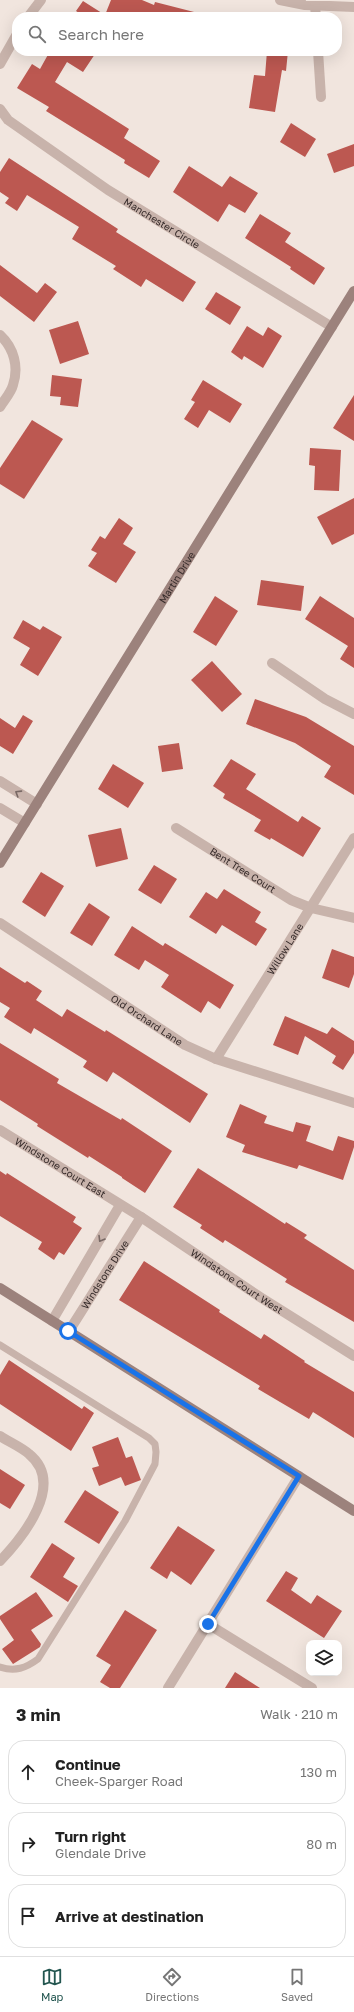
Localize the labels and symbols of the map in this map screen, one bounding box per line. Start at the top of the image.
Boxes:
street label: Manchester Circle [122,195,202,251]
street label: Martin Drive [156,549,197,605]
one-way arrow [16,790,23,797]
street label: Bent Tree Court [208,845,278,895]
street label: Willow Lane [264,921,306,977]
street label: Old Orchard Lane [109,992,185,1048]
street label: Windstone Court East [13,1135,108,1200]
one-way arrow [98,1235,105,1242]
street label: Windstone Drive [79,1238,131,1311]
street label: Windstone Court West [188,1246,285,1316]
route start [59,1322,77,1340]
route end [199,1615,217,1633]

